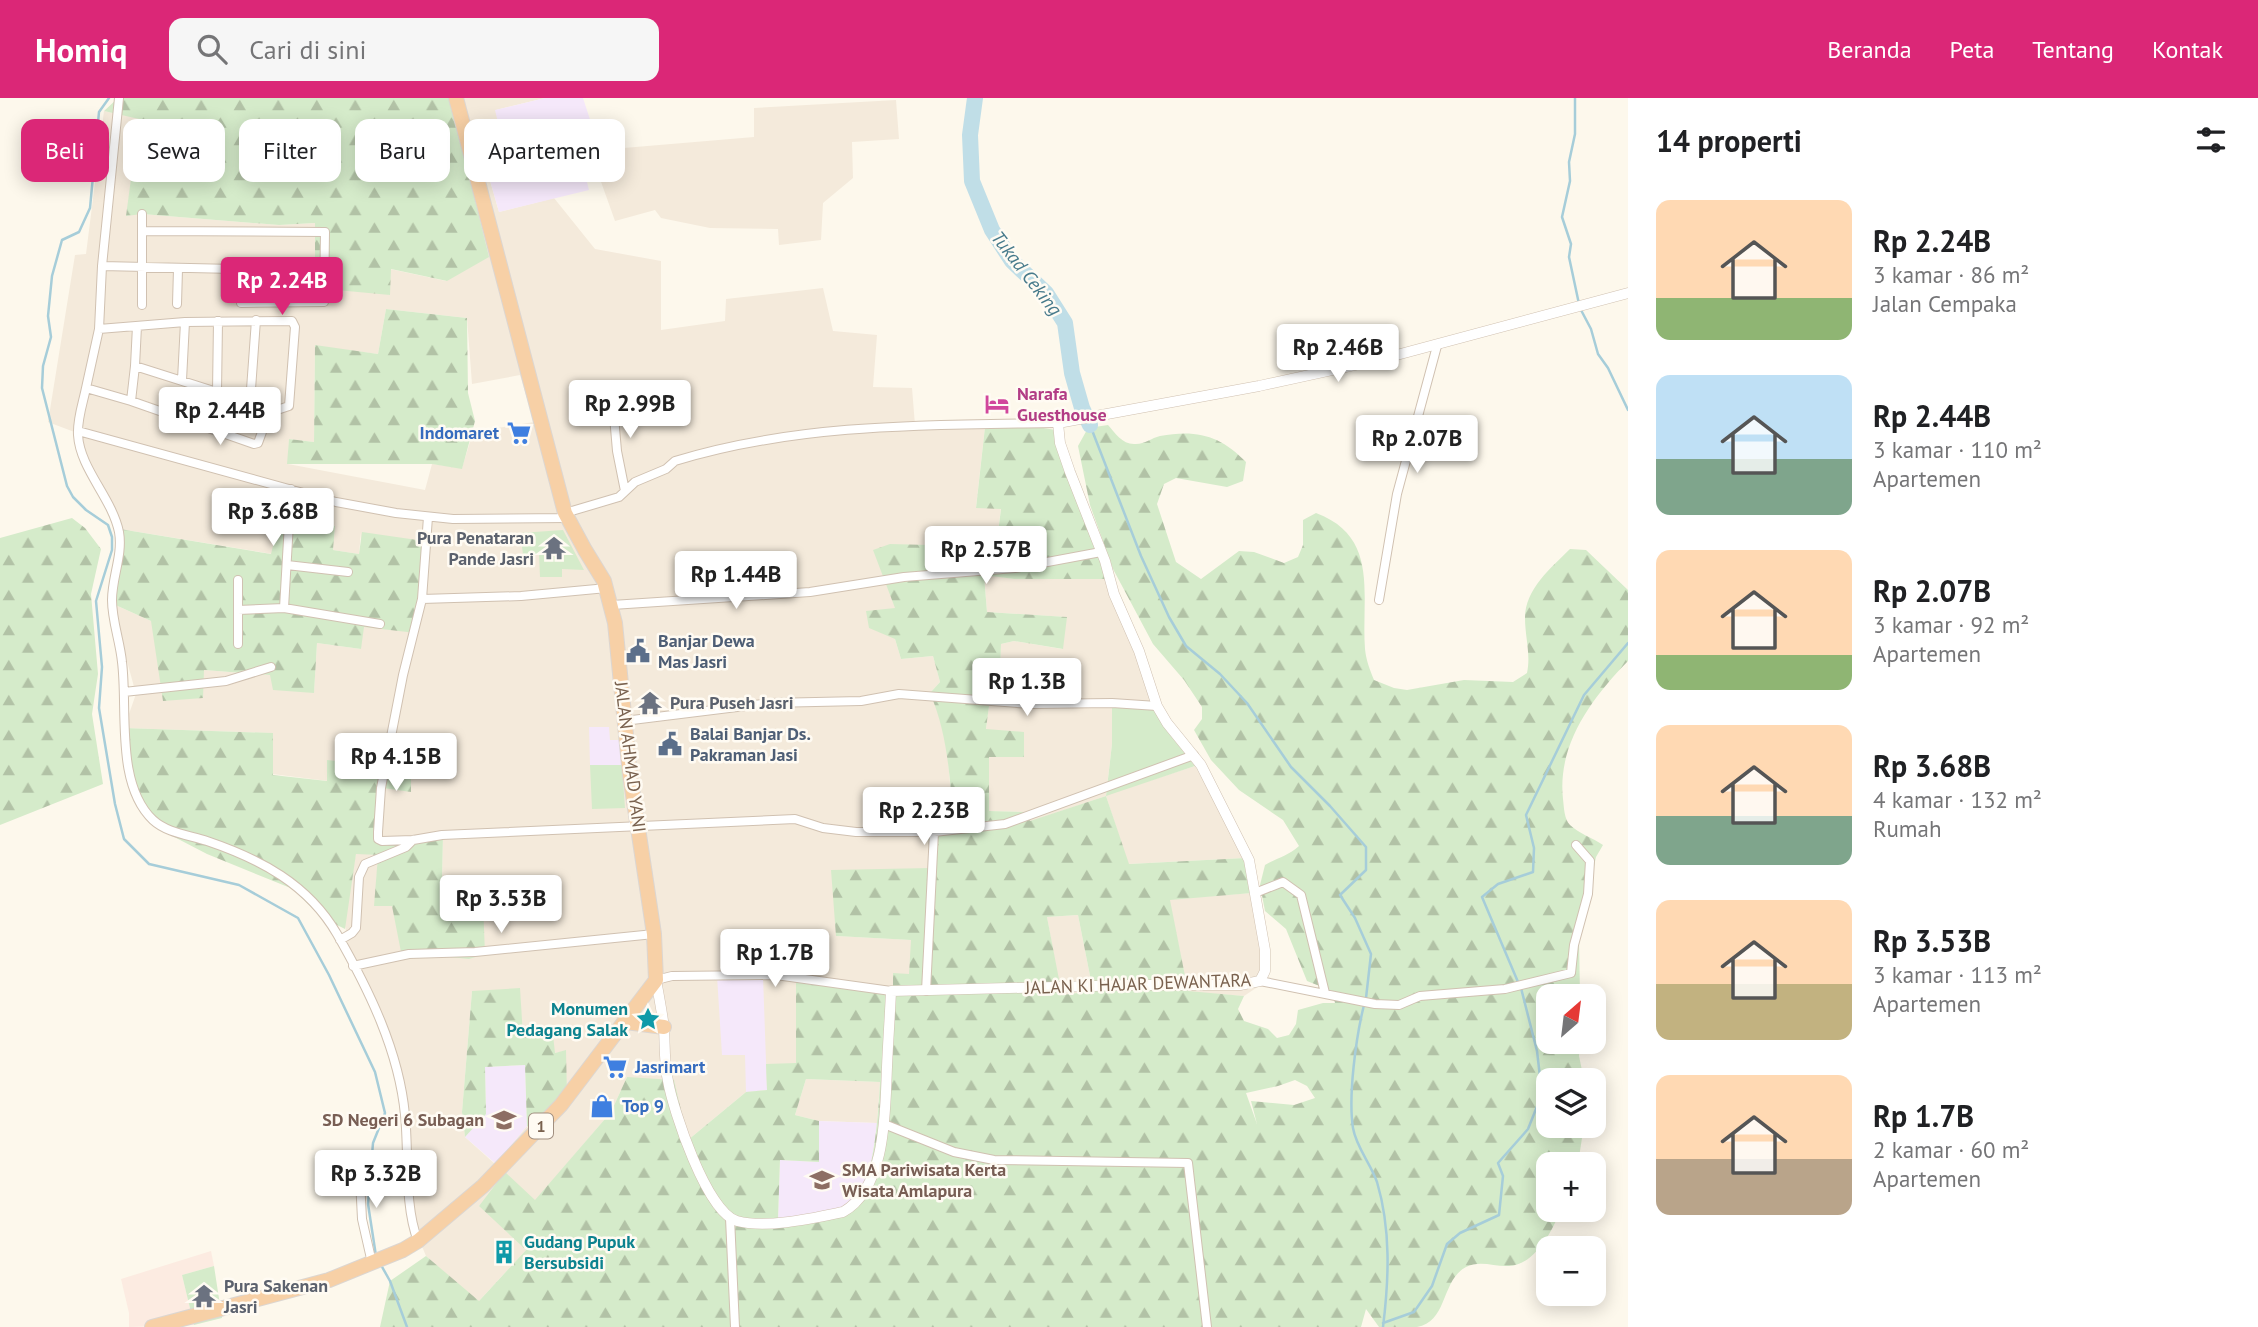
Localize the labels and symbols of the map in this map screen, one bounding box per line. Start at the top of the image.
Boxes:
water label: Tukad Ceking [986,226,1068,321]
pin: Rp 2.24B [210,258,354,317]
pin: Rp 2.46B [1266,324,1410,384]
pin: Rp 2.99B [558,380,702,440]
place label: Narafa Guesthouse [1017,382,1107,426]
pin: Rp 2.44B [148,388,292,447]
hotel icon: Narafa Guesthouse [983,390,1011,418]
pin: Rp 2.07B [1345,416,1489,475]
supermarket icon: Indomaret [505,419,533,447]
place label: Indomaret [420,421,500,444]
pin: Rp 3.68B [201,489,345,548]
place label: Pura Penataran Pande Jasri [417,526,534,570]
pin: Rp 2.57B [914,526,1058,586]
temple icon: Pura Penataran Pande Jasri [540,534,568,562]
pin: Rp 1.44B [664,552,808,611]
place label: Banjar Dewa Mas Jasri [658,629,755,673]
public building icon: Banjar Dewa Mas Jasri [624,637,652,665]
pin: Rp 1.3B [962,658,1092,718]
street label: JALAN AHMAD YANI [610,679,651,834]
temple icon: Pura Puseh Jasri [636,689,664,717]
place label: Pura Puseh Jasri [670,691,794,714]
place label: Balai Banjar Ds. Pakraman Jasi [690,722,811,766]
public building icon: Balai Banjar Ds. Pakraman Jasi [656,730,684,758]
pin: Rp 4.15B [324,734,468,793]
pin: Rp 2.23B [852,788,996,847]
pin: Rp 3.53B [429,876,573,935]
pin: Rp 1.7B [710,930,840,989]
street label: JALAN KI HAJAR DEWANTARA [1024,968,1252,999]
north arrow [1536,984,1606,1054]
place label: Monumen Pedagang Salak [506,997,628,1041]
place icon: Monumen Pedagang Salak [634,1005,662,1033]
supermarket icon: Jasrimart [601,1053,629,1081]
place label: Jasrimart [634,1055,706,1078]
shop icon: Top 9 [588,1092,616,1120]
place label: Top 9 [622,1094,664,1117]
school or university icon: SD Negeri 6 Subagan [490,1106,518,1134]
place label: SD Negeri 6 Subagan [322,1108,484,1131]
road number: 1 [529,1114,553,1138]
pin: Rp 3.32B [304,1150,448,1210]
place label: SMA Pariwisata Kerta Wisata Amlapura [842,1158,1006,1202]
school or university icon: SMA Pariwisata Kerta Wisata Amlapura [808,1166,836,1194]
place label: Gudang Pupuk Bersubsidi [524,1230,635,1274]
building icon: Gudang Pupuk Bersubsidi [490,1238,518,1266]
place label: Pura Sakenan Jasri [223,1274,328,1318]
temple icon: Pura Sakenan Jasri [190,1282,218,1310]

